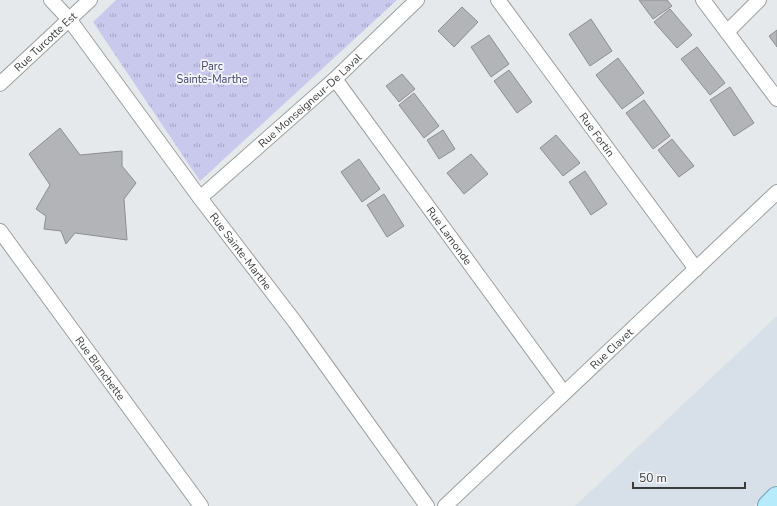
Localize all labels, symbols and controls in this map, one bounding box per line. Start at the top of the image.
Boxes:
street label: Rue Turcotte Est [11,9,80,75]
street label: Rue Monseigneur-De Laval [255,50,366,151]
park label: Parc Sainte-Marthe [176,59,248,87]
street label: Rue Fortin [575,110,618,160]
street label: Rue Lamonde [423,204,475,268]
street label: Rue Sainte-Marthe [206,210,275,293]
street label: Rue Clavet [587,325,637,373]
street label: Rue Blanchette [72,334,128,404]
scale bar [633,464,745,490]
text: 50 m [639,470,667,486]

